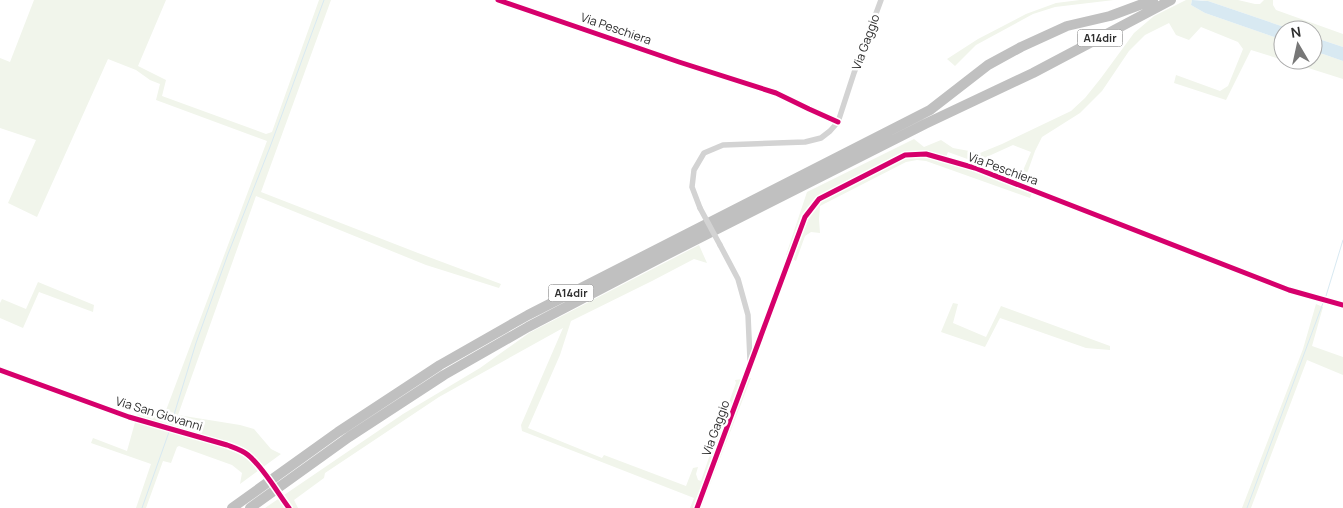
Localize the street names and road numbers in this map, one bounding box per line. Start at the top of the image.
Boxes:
street label: Via Peschiera [579,8,654,49]
street label: Via Gaggio [848,12,883,72]
road number: A14dir [1078,29,1122,46]
street label: Via Peschiera [966,148,1041,189]
road number: A14dir [548,284,594,302]
street label: Via San Giovanni [114,392,205,435]
street label: Via Gaggio [698,398,733,458]

